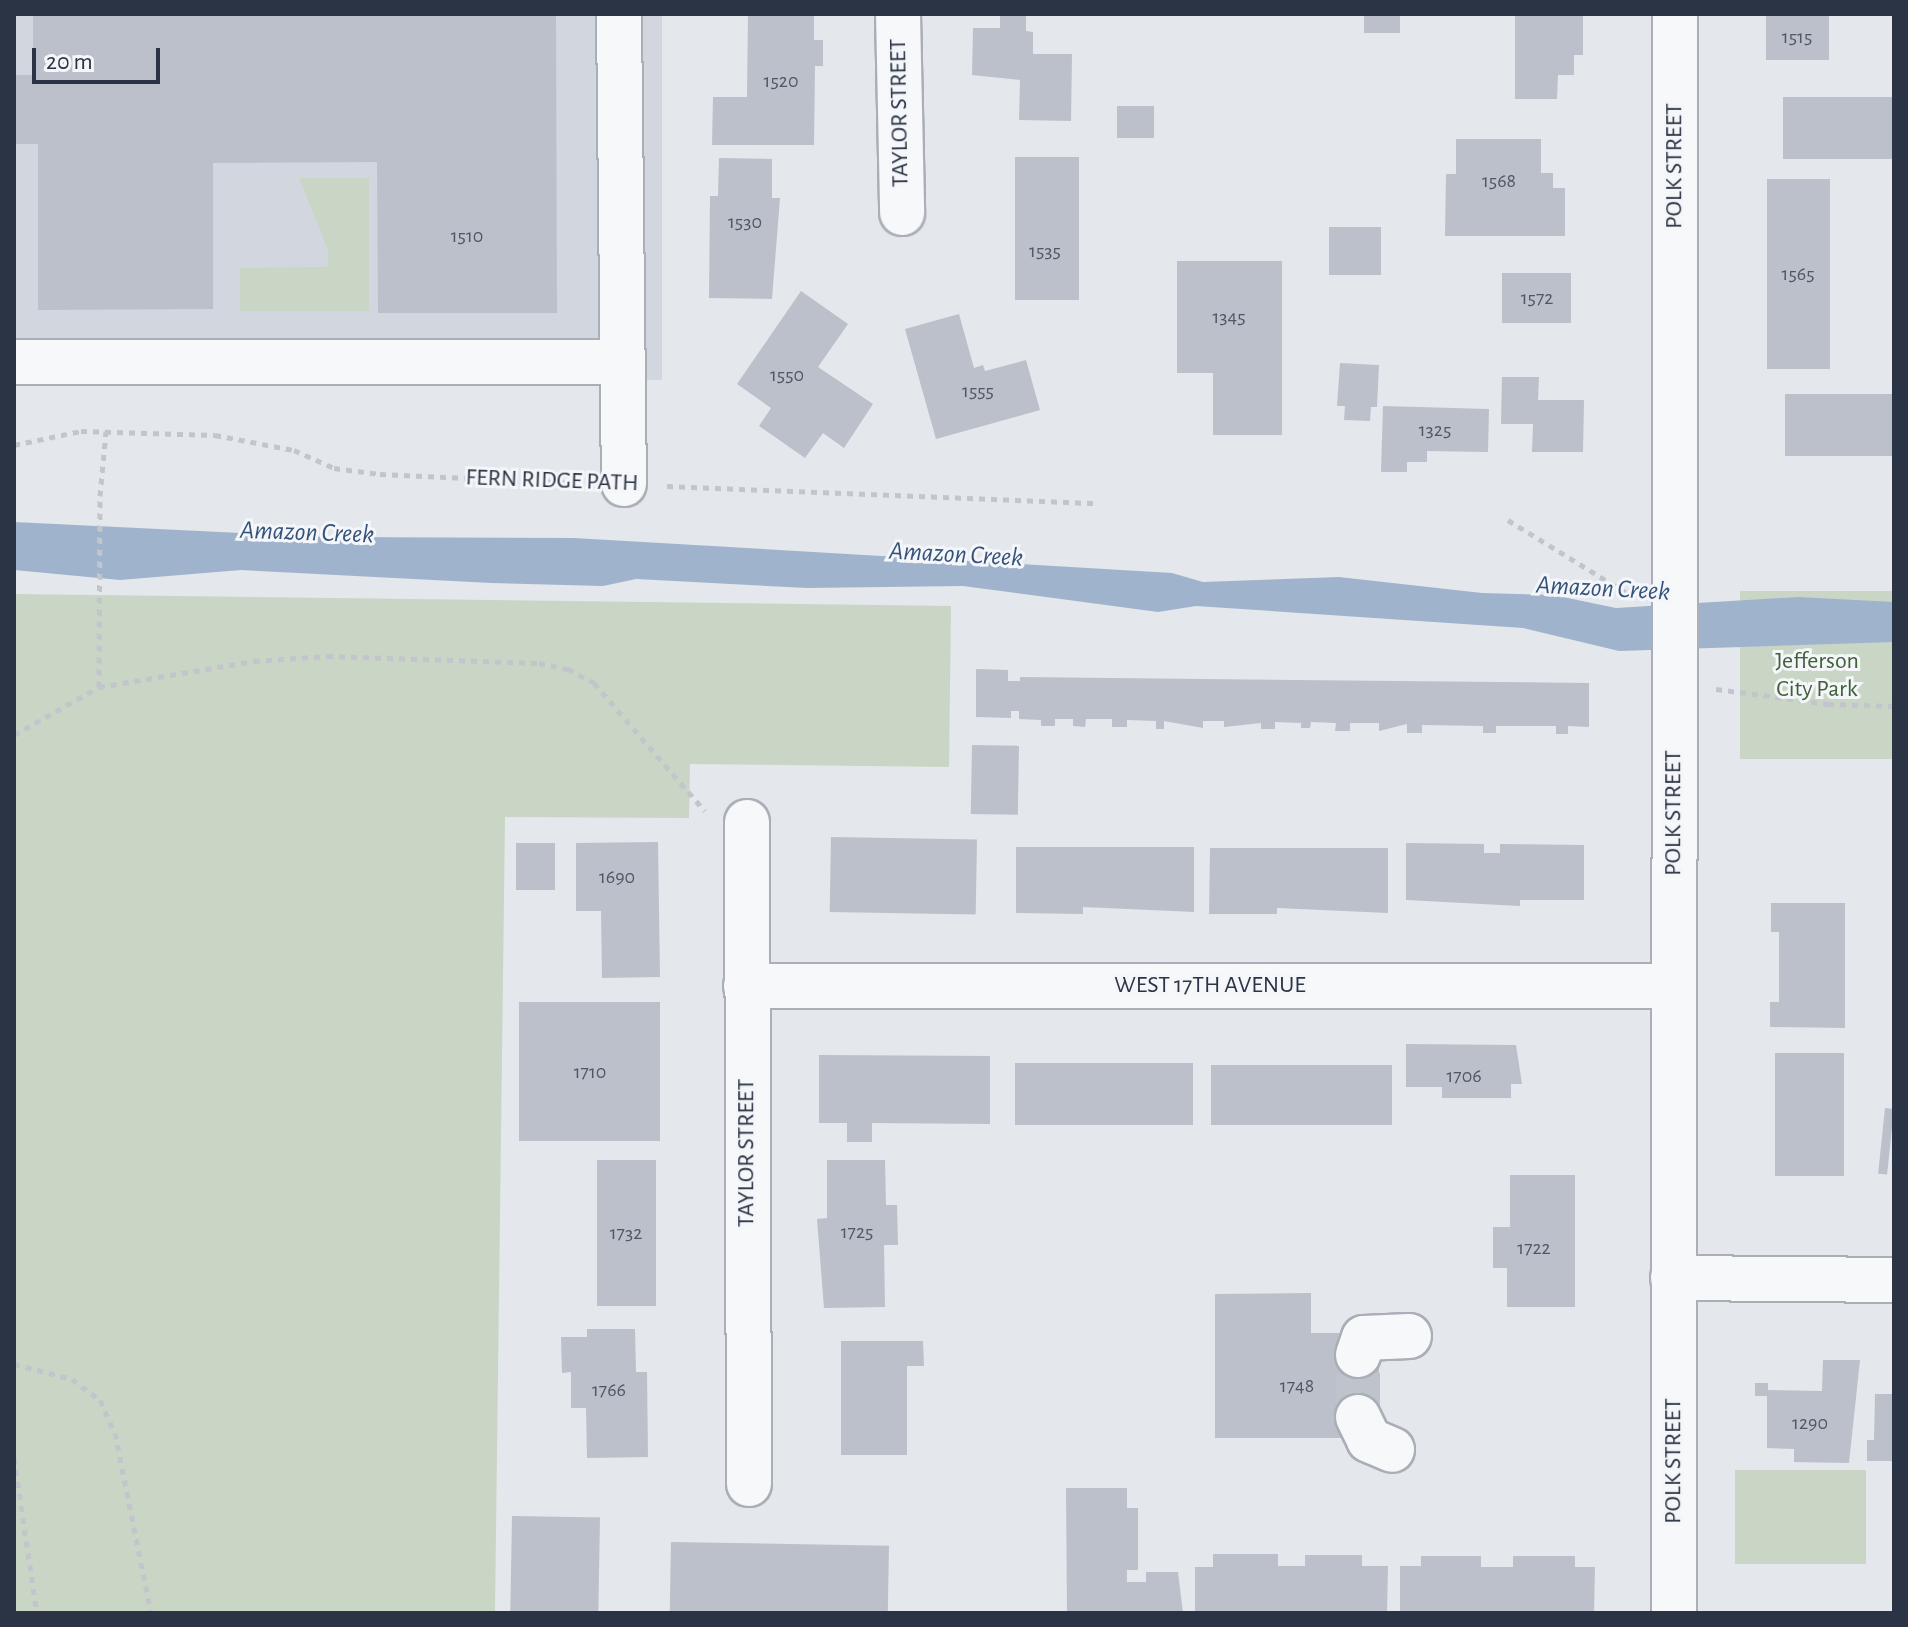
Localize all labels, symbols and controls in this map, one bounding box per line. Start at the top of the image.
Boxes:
house number: 1515 [1782,25,1812,49]
scale bar [36,32,164,82]
street label: TAYLOR STREET [884,39,916,187]
text: 20 m [46,50,93,74]
house number: 1520 [764,69,798,93]
street label: POLK STREET [1661,103,1689,229]
house number: 1568 [1482,169,1516,193]
house number: 1530 [728,210,762,234]
house number: 1510 [451,224,483,248]
house number: 1535 [1029,239,1061,263]
house number: 1565 [1782,262,1814,286]
house number: 1572 [1521,286,1553,310]
house number: 1345 [1212,305,1246,329]
house number: 1550 [770,363,804,387]
house number: 1555 [962,379,994,403]
house number: 1325 [1419,418,1451,442]
street label: FERN RIDGE PATH [465,464,639,498]
water label: Amazon Creek [239,515,375,551]
water label: Amazon Creek [888,536,1024,574]
water label: Amazon Creek [1535,570,1671,608]
park label: Jefferson City Park [1775,648,1859,704]
street label: POLK STREET [1660,750,1688,876]
house number: 1690 [599,865,635,889]
street label: WEST 17TH AVENUE [1114,972,1306,1000]
house number: 1710 [574,1060,606,1084]
house number: 1706 [1446,1064,1482,1088]
street label: TAYLOR STREET [733,1079,761,1227]
house number: 1725 [841,1220,873,1244]
house number: 1732 [610,1221,642,1245]
house number: 1722 [1517,1236,1551,1260]
house number: 1748 [1280,1374,1314,1398]
house number: 1766 [592,1378,626,1402]
street label: POLK STREET [1660,1398,1688,1524]
house number: 1290 [1792,1411,1828,1435]

